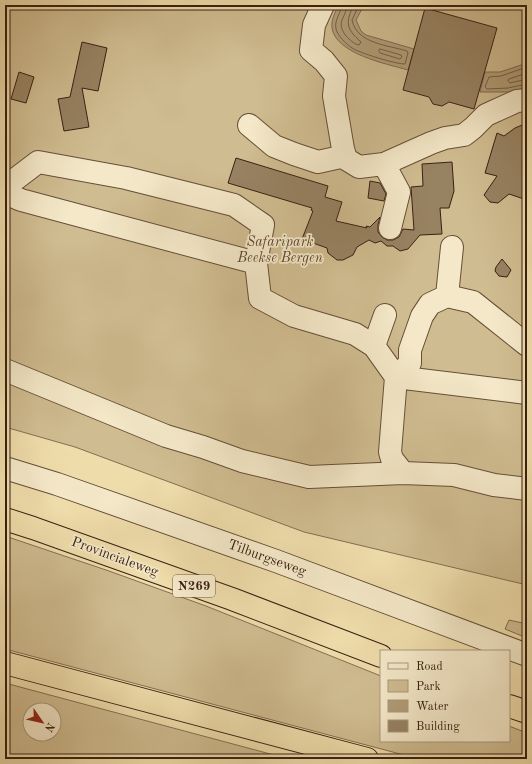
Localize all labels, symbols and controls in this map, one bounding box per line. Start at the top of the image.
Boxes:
park label: Safaripark Beekse Bergen [236,235,323,266]
street label: Provincialeweg [70,535,161,579]
street label: Tilburgseweg [226,537,308,579]
road number: N269 [173,575,215,597]
legend [380,650,510,742]
text: Road [416,661,443,673]
text: Park [416,681,441,693]
text: Water [416,701,449,713]
north arrow [22,702,62,742]
text: N [42,720,56,734]
text: Building [416,721,460,733]

